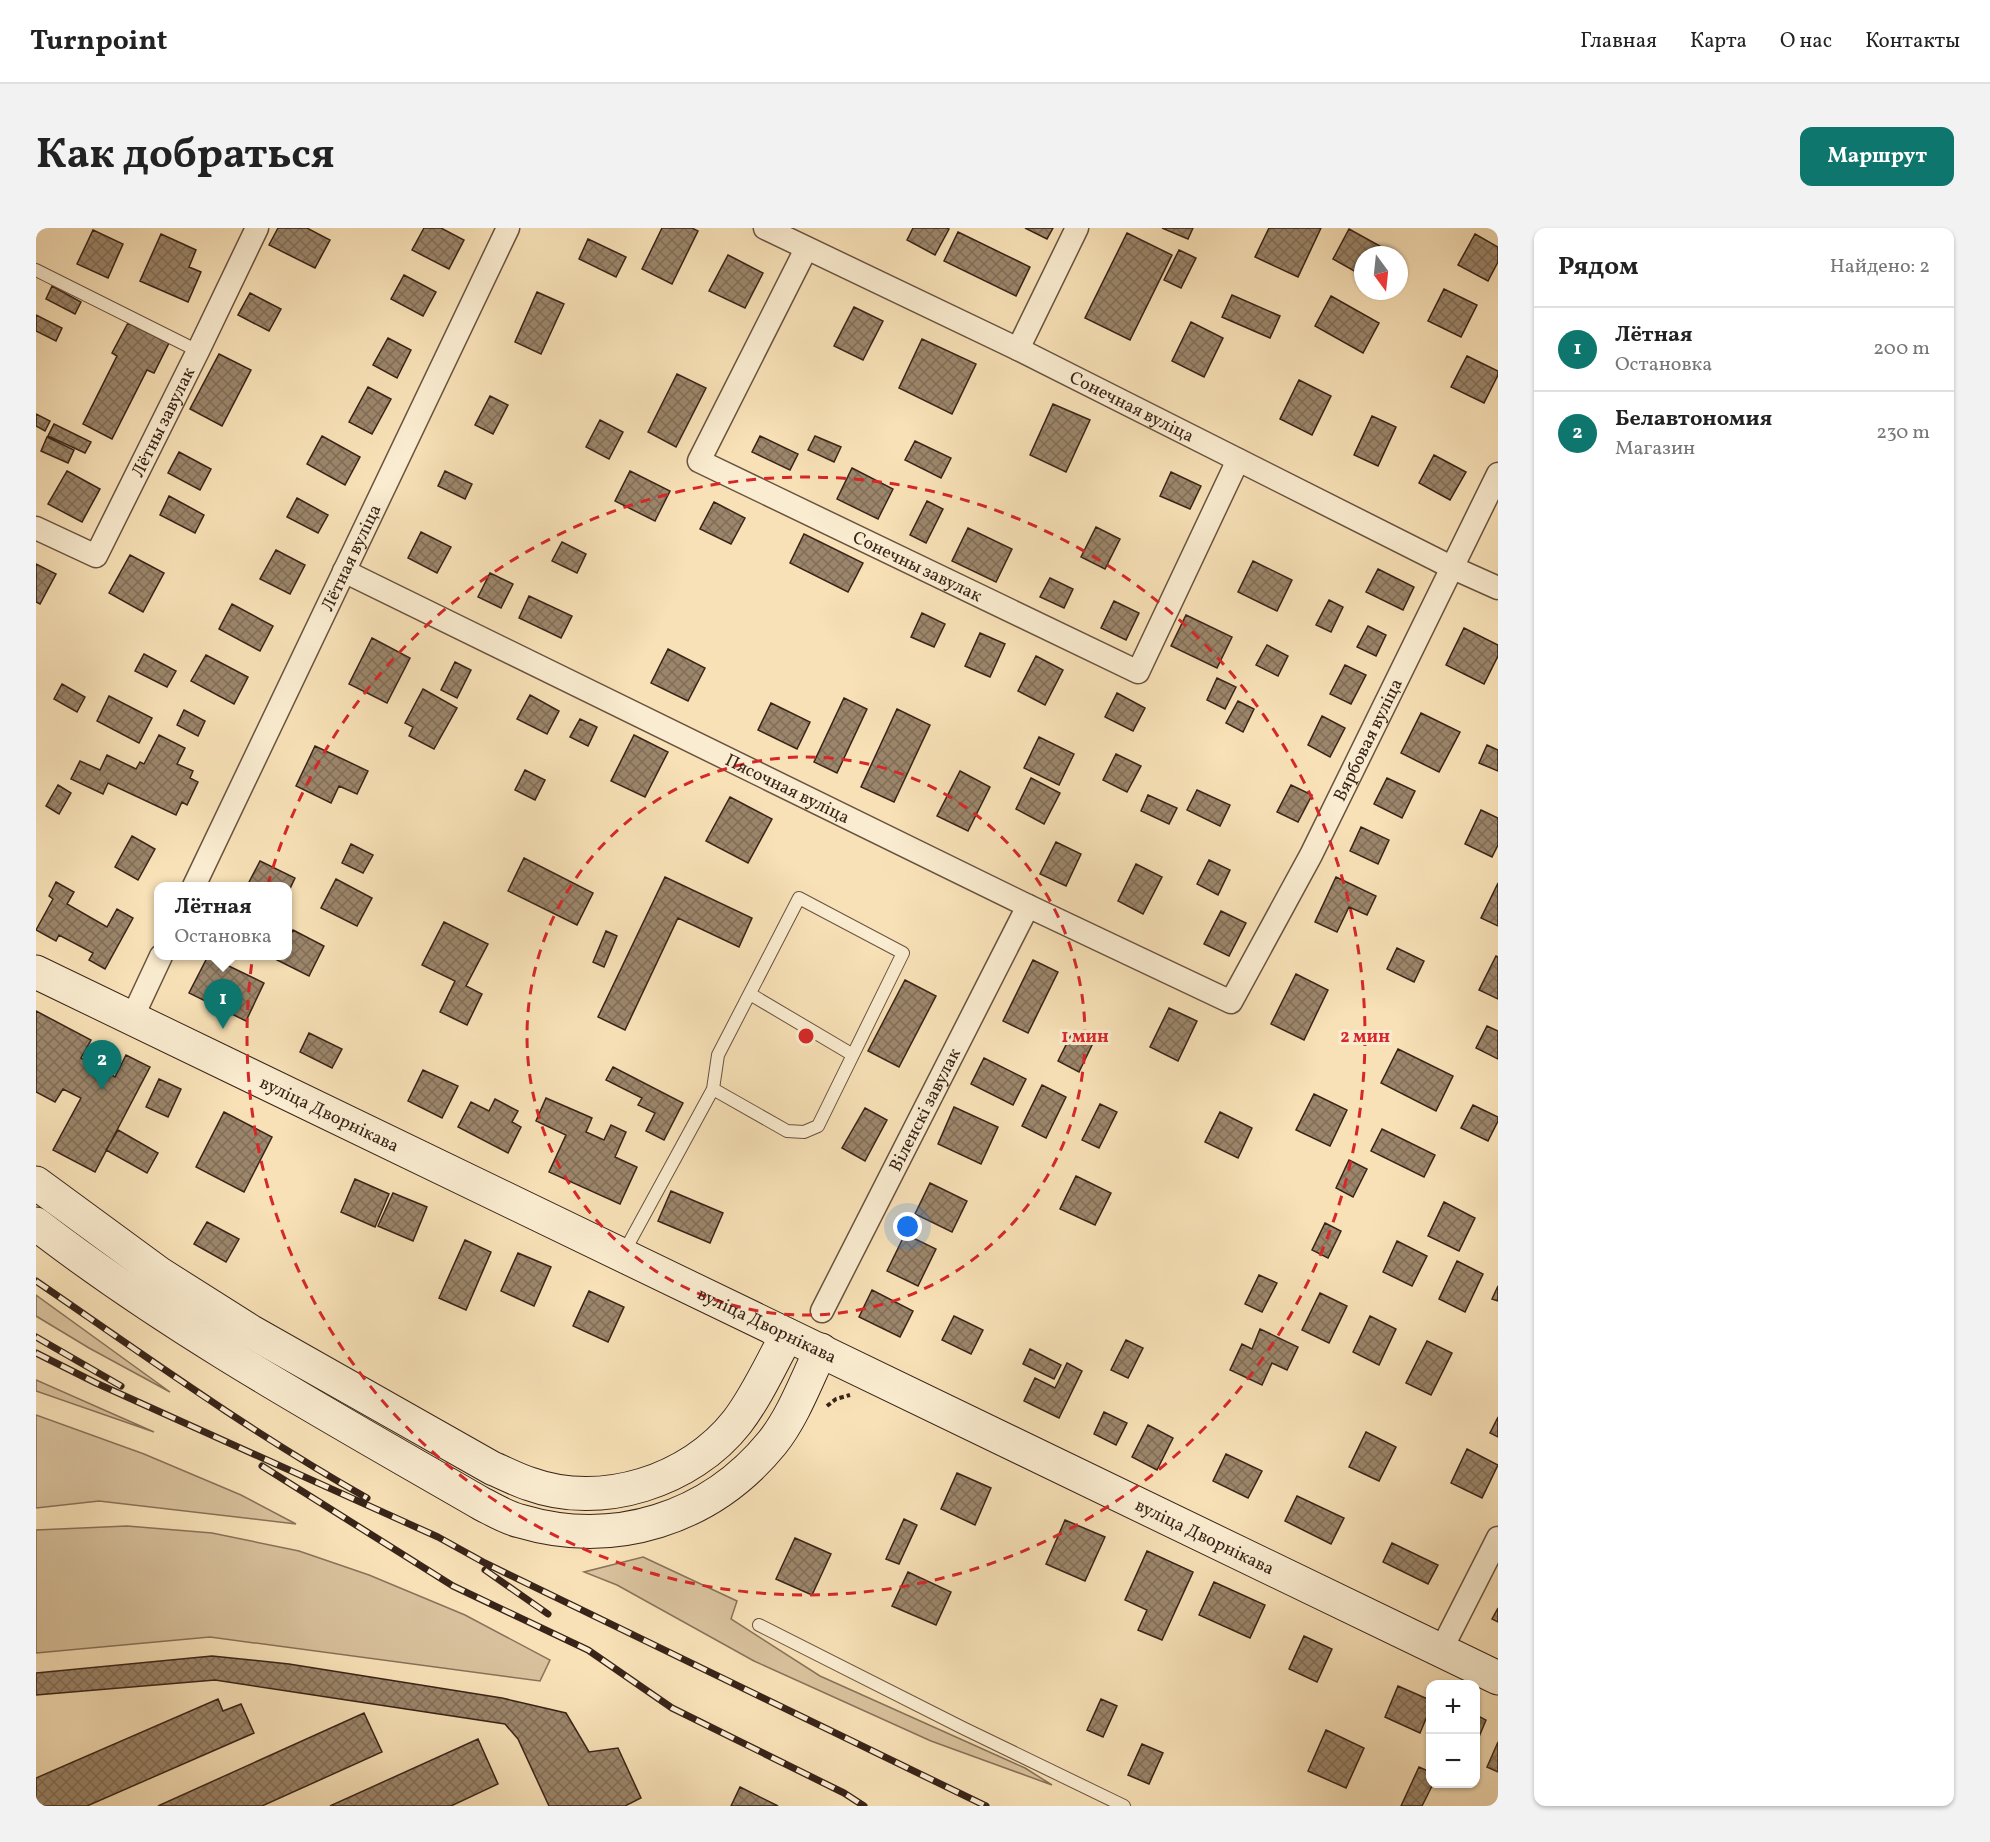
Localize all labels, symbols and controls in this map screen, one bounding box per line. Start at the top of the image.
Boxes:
text: Turnpoint [30,22,167,61]
text: Главная [1580,27,1657,56]
text: Карта [1690,27,1747,56]
text: О нас [1780,27,1832,56]
text: Контакты [1865,27,1960,56]
text: Как добраться [36,127,335,186]
button: Маршрут [1800,127,1954,186]
north arrow [1354,246,1408,300]
text: Рядом [1558,249,1638,285]
text: Найдено: 2 [1830,253,1930,281]
text: Лётная [1615,320,1693,351]
text: 1 [1573,335,1582,363]
text: 200 m [1873,335,1930,363]
text: Остановка [1615,351,1712,379]
street label: Лётны завулак [126,363,202,482]
street label: Сонечная вуліца [1065,366,1198,450]
text: Белавтономия [1615,404,1772,435]
text: 2 [1572,419,1583,447]
text: 230 m [1876,419,1930,447]
text: Магазин [1615,435,1695,463]
street label: Лётная вуліца [316,501,388,616]
street label: Сонечны завулак [848,526,986,609]
street label: Вярбовая вуліца [1328,675,1410,806]
street label: Пясочная вуліца [720,748,854,831]
popup [154,882,292,960]
text: Лётная [174,892,252,923]
text: Остановка [174,923,272,951]
pin: 1 [204,980,243,1029]
text: 1 мин [1061,1025,1109,1050]
text: 2 мин [1340,1025,1390,1050]
centre of rings [796,1026,816,1046]
pin: 2 [82,1040,122,1090]
street label: Віленскі завулак [884,1044,968,1176]
street label: вуліца Дворнікава [255,1071,403,1159]
your location [893,1212,922,1241]
street label: вуліца Дворнікава [693,1282,840,1371]
street label: вуліца Дворнікава [1130,1494,1278,1582]
map controls [1426,1680,1480,1788]
button: + [1426,1680,1480,1734]
button: − [1426,1734,1480,1788]

